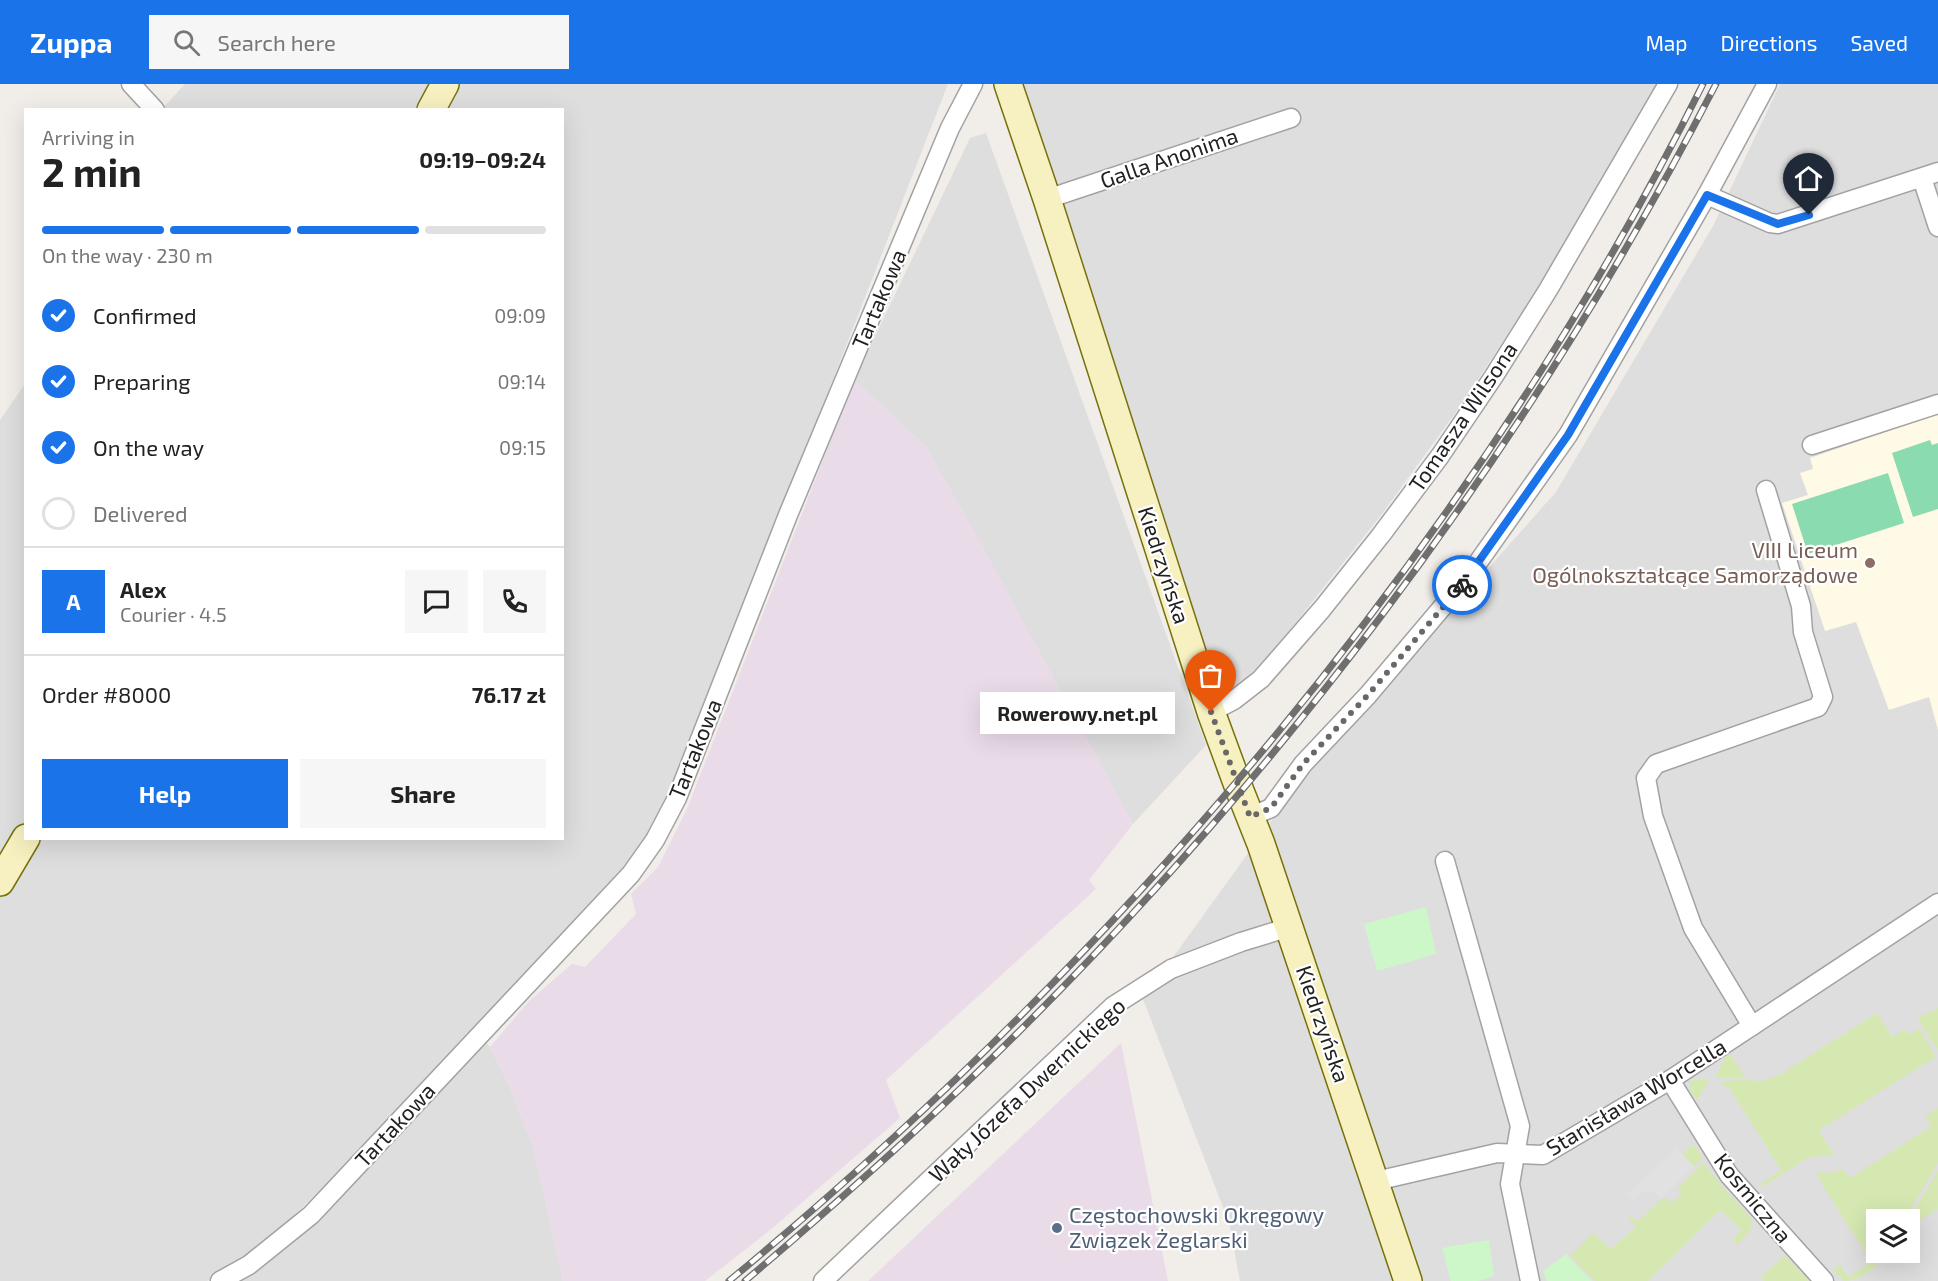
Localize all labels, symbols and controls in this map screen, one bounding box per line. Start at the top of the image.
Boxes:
search box [149,15,569,69]
text: Zuppa [30,25,113,59]
icon: search [170,26,203,59]
text: Search here [218,29,336,55]
text: Map [1645,30,1688,55]
text: Directions [1721,30,1817,55]
text: Saved [1850,30,1908,55]
street label: Galla Anonima [1096,121,1241,193]
text: Arriving in [42,125,135,149]
text: 09:19–09:24 [419,146,546,172]
text: 2 min [42,148,142,195]
pin [1783,153,1834,215]
icon: home [1792,162,1825,195]
text: On the way · 230 m [42,243,213,267]
street label: Tartakowa [845,245,911,352]
icon: check [42,299,75,332]
text: Confirmed [93,302,197,328]
text: 09:09 [494,303,546,327]
street label: Tomasza Wilsona [1403,337,1522,496]
icon: check [42,365,75,398]
text: Preparing [93,368,191,394]
text: 09:14 [498,369,546,393]
icon: check [42,431,75,464]
text: On the way [93,434,204,460]
text: 09:15 [499,435,546,459]
text: Delivered [93,500,188,526]
street label: Kiedrzyńska [1134,503,1196,627]
place label: VIII Liceum Ogólnokształcące Samorządowe [1532,536,1858,587]
courier [1432,555,1492,615]
marker: VIII Liceum Ogólnokształcące Samorządowe [1863,556,1877,570]
icon: bike [1446,569,1479,602]
button: chat [405,570,468,633]
button: phone [483,570,546,633]
text: Alex [120,576,166,602]
text: A [66,588,81,614]
text: Courier · 4.5 [120,602,227,626]
pin [1185,650,1236,712]
icon: bag [1194,659,1227,692]
text: Order #8000 [42,681,171,707]
text: 76.17 zł [472,681,546,707]
callout: Rowerowy.net.pl [980,691,1175,733]
street label: Tartakowa [662,695,726,802]
text: Rowerowy.net.pl [997,701,1158,725]
button: Help [42,759,288,828]
button: Share [300,759,546,828]
street label: Kiedrzyńska [1292,962,1356,1085]
street label: Wały Józefa Dwernickiego [923,992,1130,1187]
street label: Stanisława Worcella [1541,1032,1730,1160]
street label: Tartakowa [349,1077,440,1172]
street label: Kosmiczna [1710,1147,1798,1248]
place label: Częstochowski Okręgowy Związek Żeglarski [1069,1201,1324,1252]
map controls [1866,1209,1920,1263]
button: layers [1866,1209,1920,1263]
marker: Częstochowski Okręgowy Związek Żeglarski [1050,1221,1064,1235]

